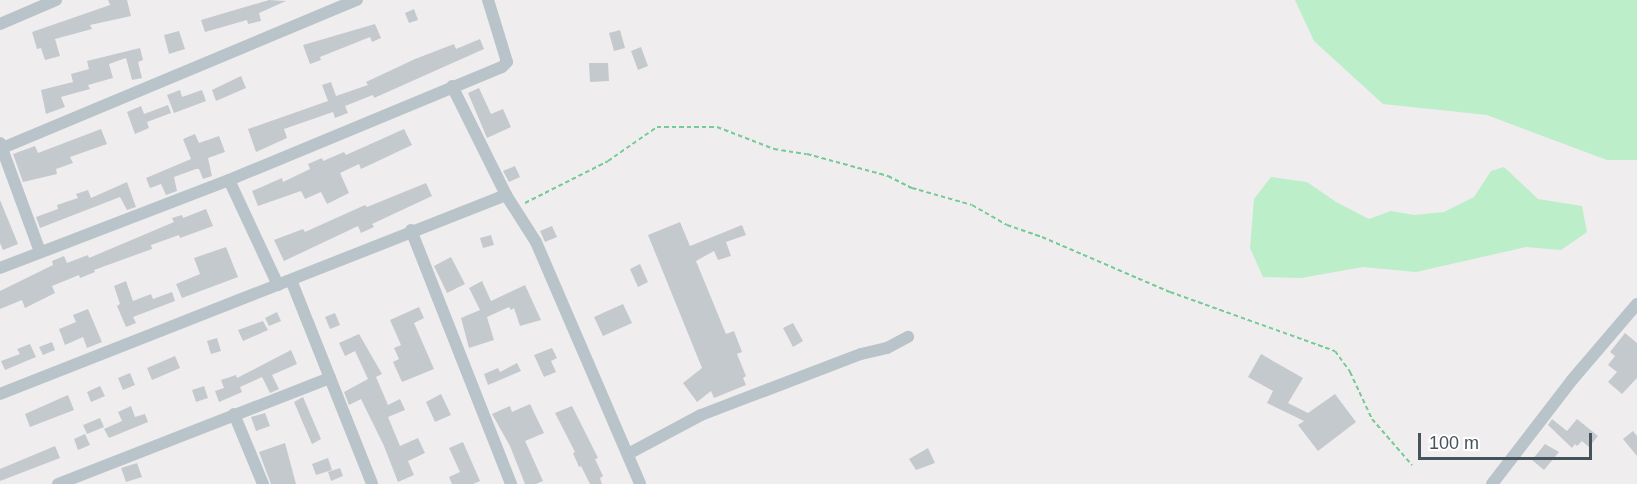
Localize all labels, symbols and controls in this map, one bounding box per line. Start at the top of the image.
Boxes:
scale bar [1421,421,1595,459]
text: 100 m [1429,433,1479,453]

